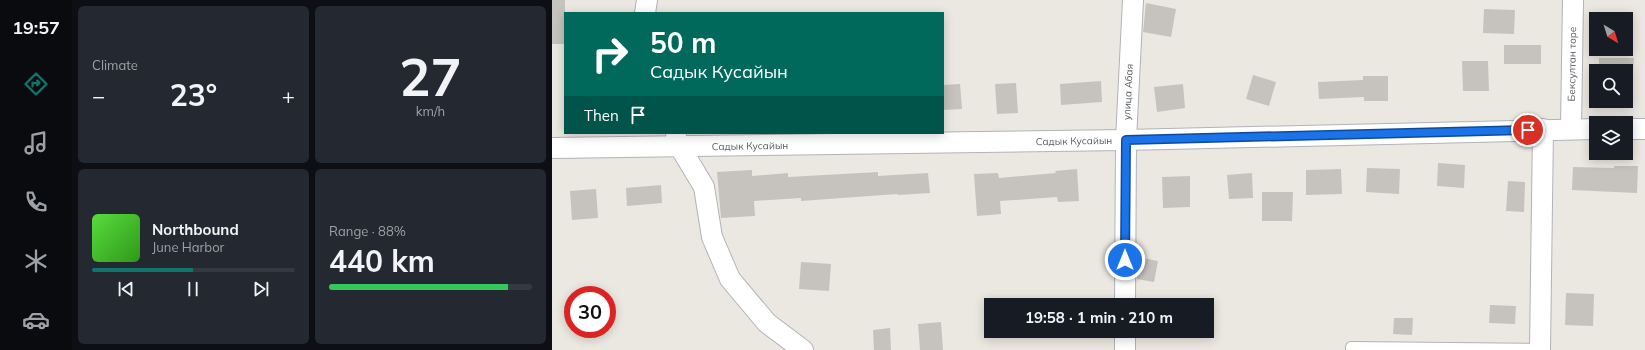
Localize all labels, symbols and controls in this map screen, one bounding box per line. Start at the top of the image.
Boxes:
north arrow [1589,12,1633,56]
map controls [1589,12,1633,160]
text: 19:57 [12,16,60,39]
text: 50 m [650,25,716,60]
street label: Бексултан торе [1565,26,1579,102]
icon: right [584,28,636,80]
text: 27 [399,44,462,109]
text: Climate [92,57,138,73]
text: Садык Кусайын [650,60,788,83]
street label: улица Абая [1120,64,1136,120]
button: search [1589,64,1633,108]
icon: directions [22,70,50,98]
text: 23° [170,76,217,114]
text: − [92,82,105,110]
text: + [282,82,295,110]
text: km/h [416,103,445,119]
icon: arrive [627,104,649,126]
text: Then [584,106,619,125]
pin [1511,113,1545,147]
button: layers [1589,116,1633,160]
icon: arrive [1517,119,1539,141]
icon: music [22,129,50,157]
street label: Садык Кусайын [1036,134,1112,148]
street label: Садык Кусайын [712,139,788,153]
icon: phone [22,188,50,216]
text: Northbound [152,220,239,239]
text: Range · 88% [329,223,406,239]
text: June Harbor [152,239,224,255]
position arrow [1104,239,1146,281]
text: 440 km [329,242,435,280]
icon: climate [22,247,50,275]
icon: previous [115,278,137,300]
icon: pause [182,278,204,300]
icon: next [250,278,272,300]
speed limit sign: 30 [564,286,616,338]
icon: car [22,306,50,334]
text: 19:58 · 1 min · 210 m [1025,308,1173,327]

